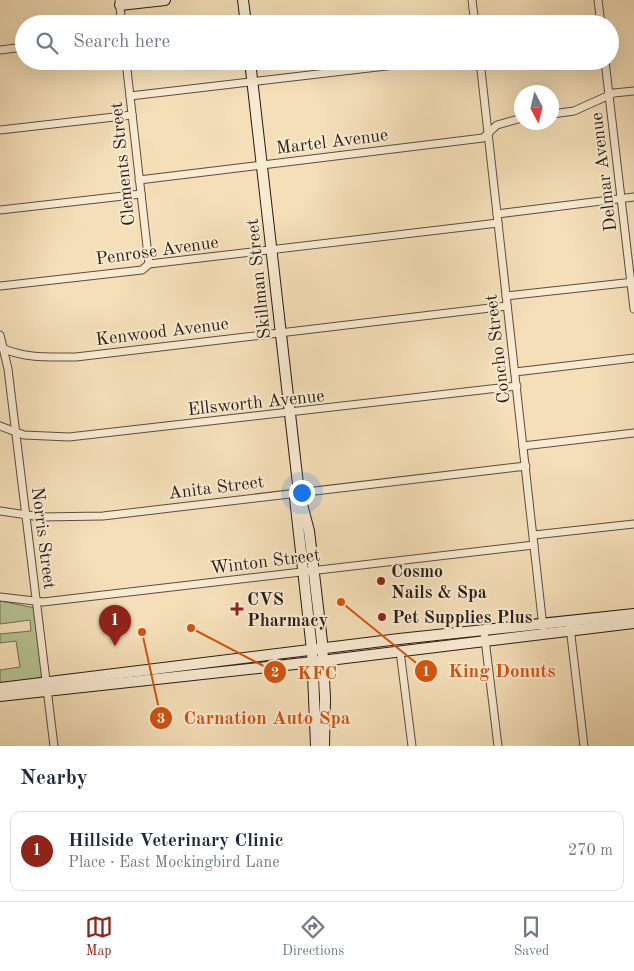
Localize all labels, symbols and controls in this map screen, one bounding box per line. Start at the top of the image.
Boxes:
search box [15,15,619,70]
icon: search [33,29,61,57]
text: Search here [73,33,170,52]
north arrow [514,85,559,130]
street label: Clements Street [108,101,138,227]
street label: Delmar Avenue [588,111,620,233]
street label: Martel Avenue [275,126,389,158]
street label: Skillman Street [244,218,274,340]
street label: Penrose Avenue [95,233,220,269]
street label: Concho Street [482,293,514,405]
street label: Kenwood Avenue [94,315,230,349]
street label: Ellsworth Avenue [187,387,326,419]
street label: Anita Street [167,473,265,503]
your location [289,480,315,506]
street label: Norris Street [28,486,58,590]
street label: Winton Street [209,546,321,578]
place label: Cosmo Nails & Spa [391,563,487,602]
marker: Cosmo Nails & Spa [375,575,387,587]
place label: CVS Pharmacy [247,591,328,630]
marker: CVS Pharmacy [231,603,243,615]
pin: 1 [99,605,131,646]
place label: Pet Supplies Plus [392,609,533,627]
marker: Pet Supplies Plus [376,611,388,623]
callout: King Donuts [414,654,566,688]
callout: KFC [262,655,347,689]
text: King Donuts [448,663,556,682]
text: KFC [297,665,337,684]
text: 1 [422,665,430,680]
text: 2 [271,666,279,681]
callout: Carnation Auto Spa [149,701,361,735]
text: Carnation Auto Spa [183,710,351,729]
text: 3 [157,712,165,727]
text: Nearby [20,768,88,789]
text: Hillside Veterinary Clinic [68,832,284,851]
text: 1 [32,843,42,859]
text: 270 m [568,843,613,859]
text: Place · East Mockingbird Lane [68,855,280,871]
tab: Map [85,913,113,960]
tab: Directions [282,913,344,960]
tab: Saved [514,913,549,960]

